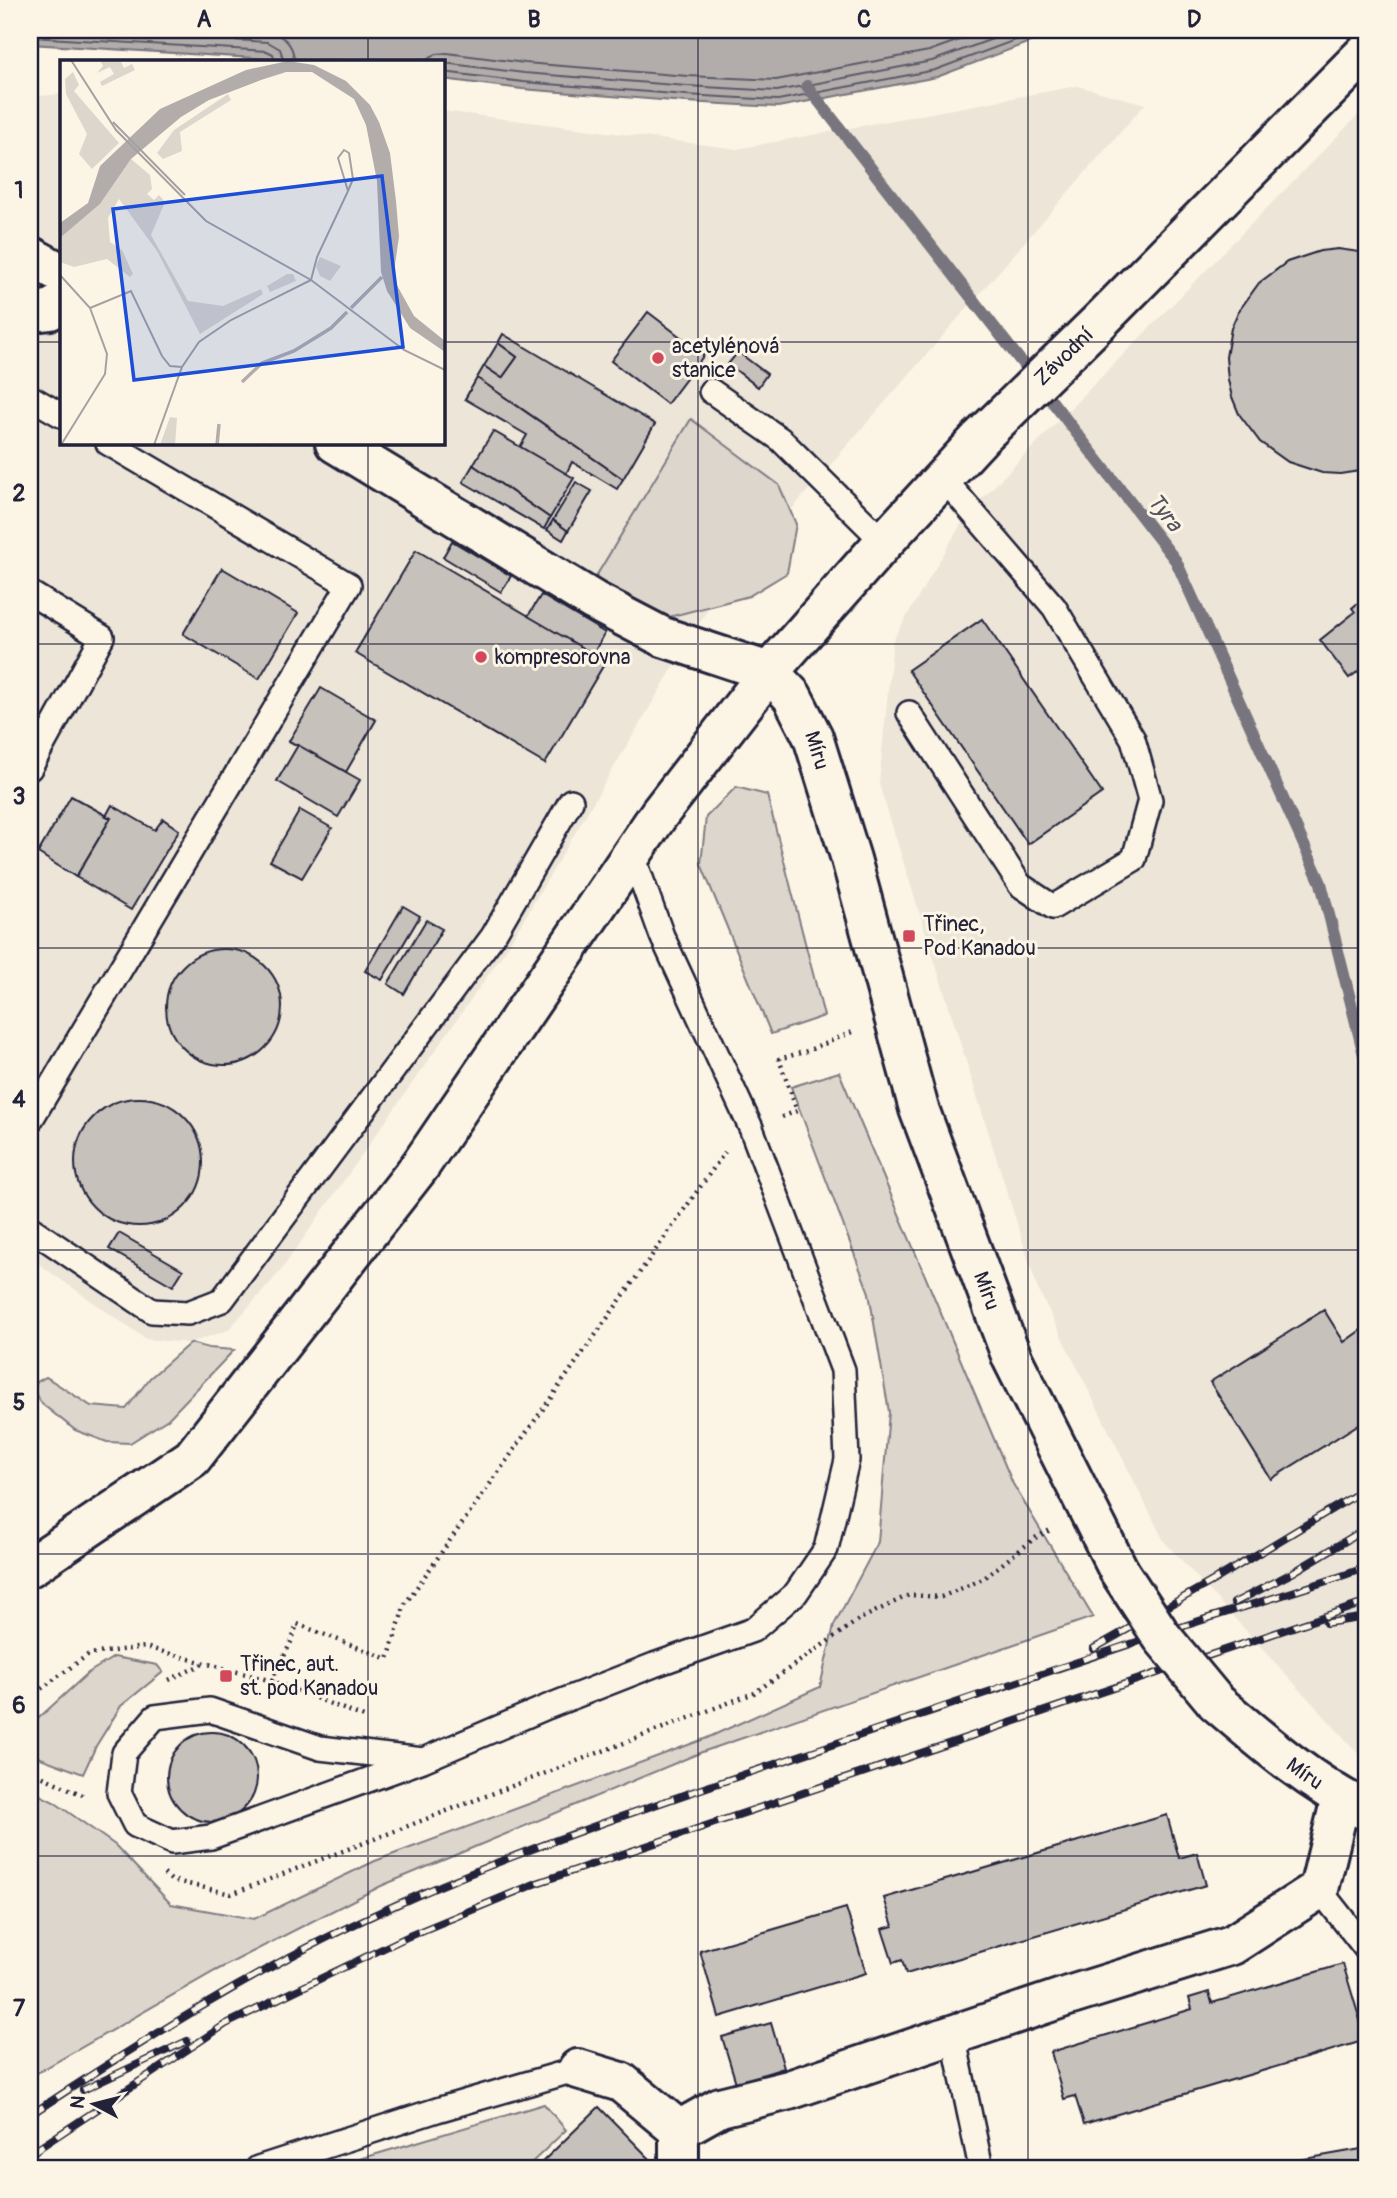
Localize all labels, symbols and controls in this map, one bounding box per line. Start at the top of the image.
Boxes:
text: A [197,5,212,34]
text: B [527,5,541,34]
text: C [857,5,871,34]
text: D [1187,5,1201,34]
inset map [60,60,444,444]
text: 1 [15,176,24,205]
street label: Závodní [1029,321,1100,392]
place label: acetylénová stanice [672,333,779,384]
marker: acetylénová stanice [650,350,666,366]
text: 2 [13,479,26,508]
water label: Tyra [1141,487,1189,538]
place label: kompresorovna [495,644,631,671]
marker: kompresorovna [473,649,489,665]
street label: Míru [798,728,835,773]
text: 3 [13,782,25,811]
place label: Třinec, Pod Kanadou [923,911,1036,962]
marker: Třinec, Pod Kanadou [901,928,917,944]
text: 4 [12,1085,26,1114]
street label: Míru [967,1268,1006,1314]
text: 5 [13,1388,25,1417]
place label: Třinec, aut. st. pod Kanadou [240,1651,378,1702]
marker: Třinec, aut. st. pod Kanadou [218,1668,234,1684]
text: 6 [12,1691,26,1720]
street label: Míru [1281,1752,1328,1796]
text: 7 [13,1994,26,2023]
north arrow [60,2068,130,2138]
text: N [65,2094,91,2110]

